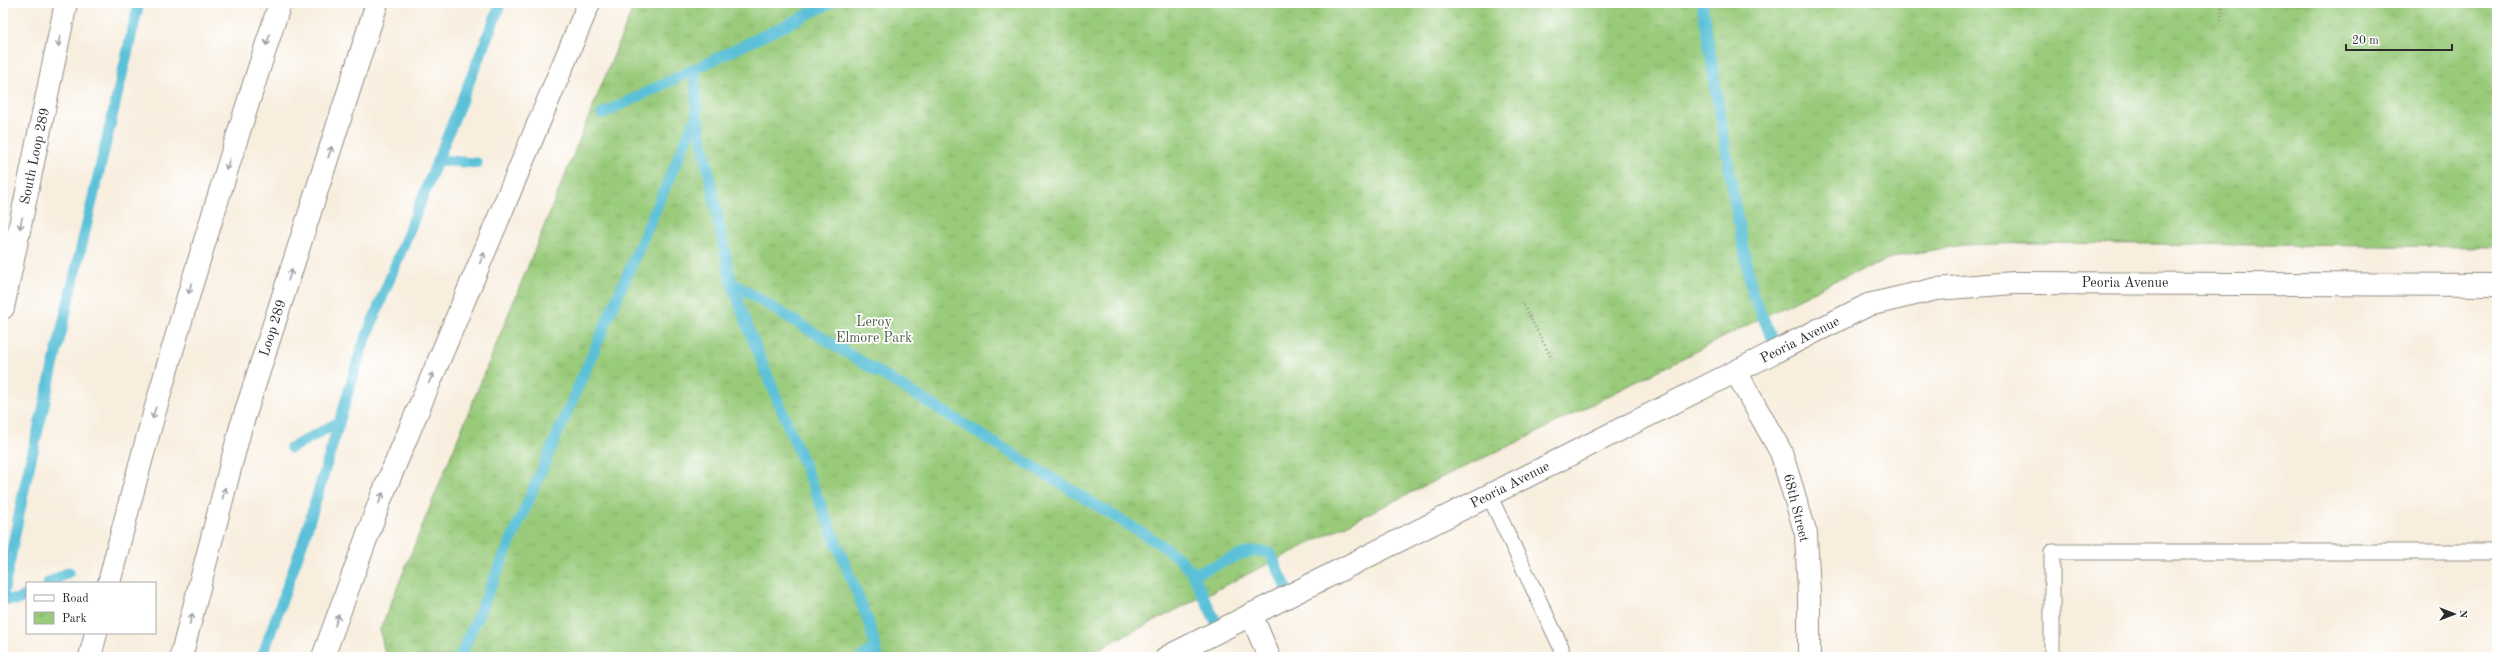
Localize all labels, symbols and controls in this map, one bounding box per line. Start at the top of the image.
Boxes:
scale bar [2346,26,2452,52]
one-way arrow [264,33,271,46]
one-way arrow [54,34,62,47]
text: 20 m [2352,35,2379,47]
street label: South Loop 289 [18,106,52,206]
one-way arrow [326,146,334,158]
one-way arrow [223,157,231,169]
one-way arrow [16,216,24,229]
one-way arrow [478,253,486,265]
one-way arrow [287,269,294,282]
street label: Peoria Avenue [2082,276,2169,290]
one-way arrow [186,282,193,295]
street label: Loop 289 [257,298,289,358]
street label: Peoria Avenue [1758,314,1842,366]
park label: Leroy Elmore Park [836,315,912,345]
one-way arrow [428,373,436,385]
one-way arrow [150,406,157,419]
street label: Peoria Avenue [1468,459,1552,511]
street label: 68th Street [1781,472,1811,544]
one-way arrow [220,487,228,500]
one-way arrow [378,493,386,505]
legend [26,582,156,634]
text: Road [62,593,89,605]
north arrow [2434,594,2474,634]
text: N [2457,610,2468,619]
text: Park [62,613,87,625]
one-way arrow [188,613,195,626]
one-way arrow [333,615,341,627]

